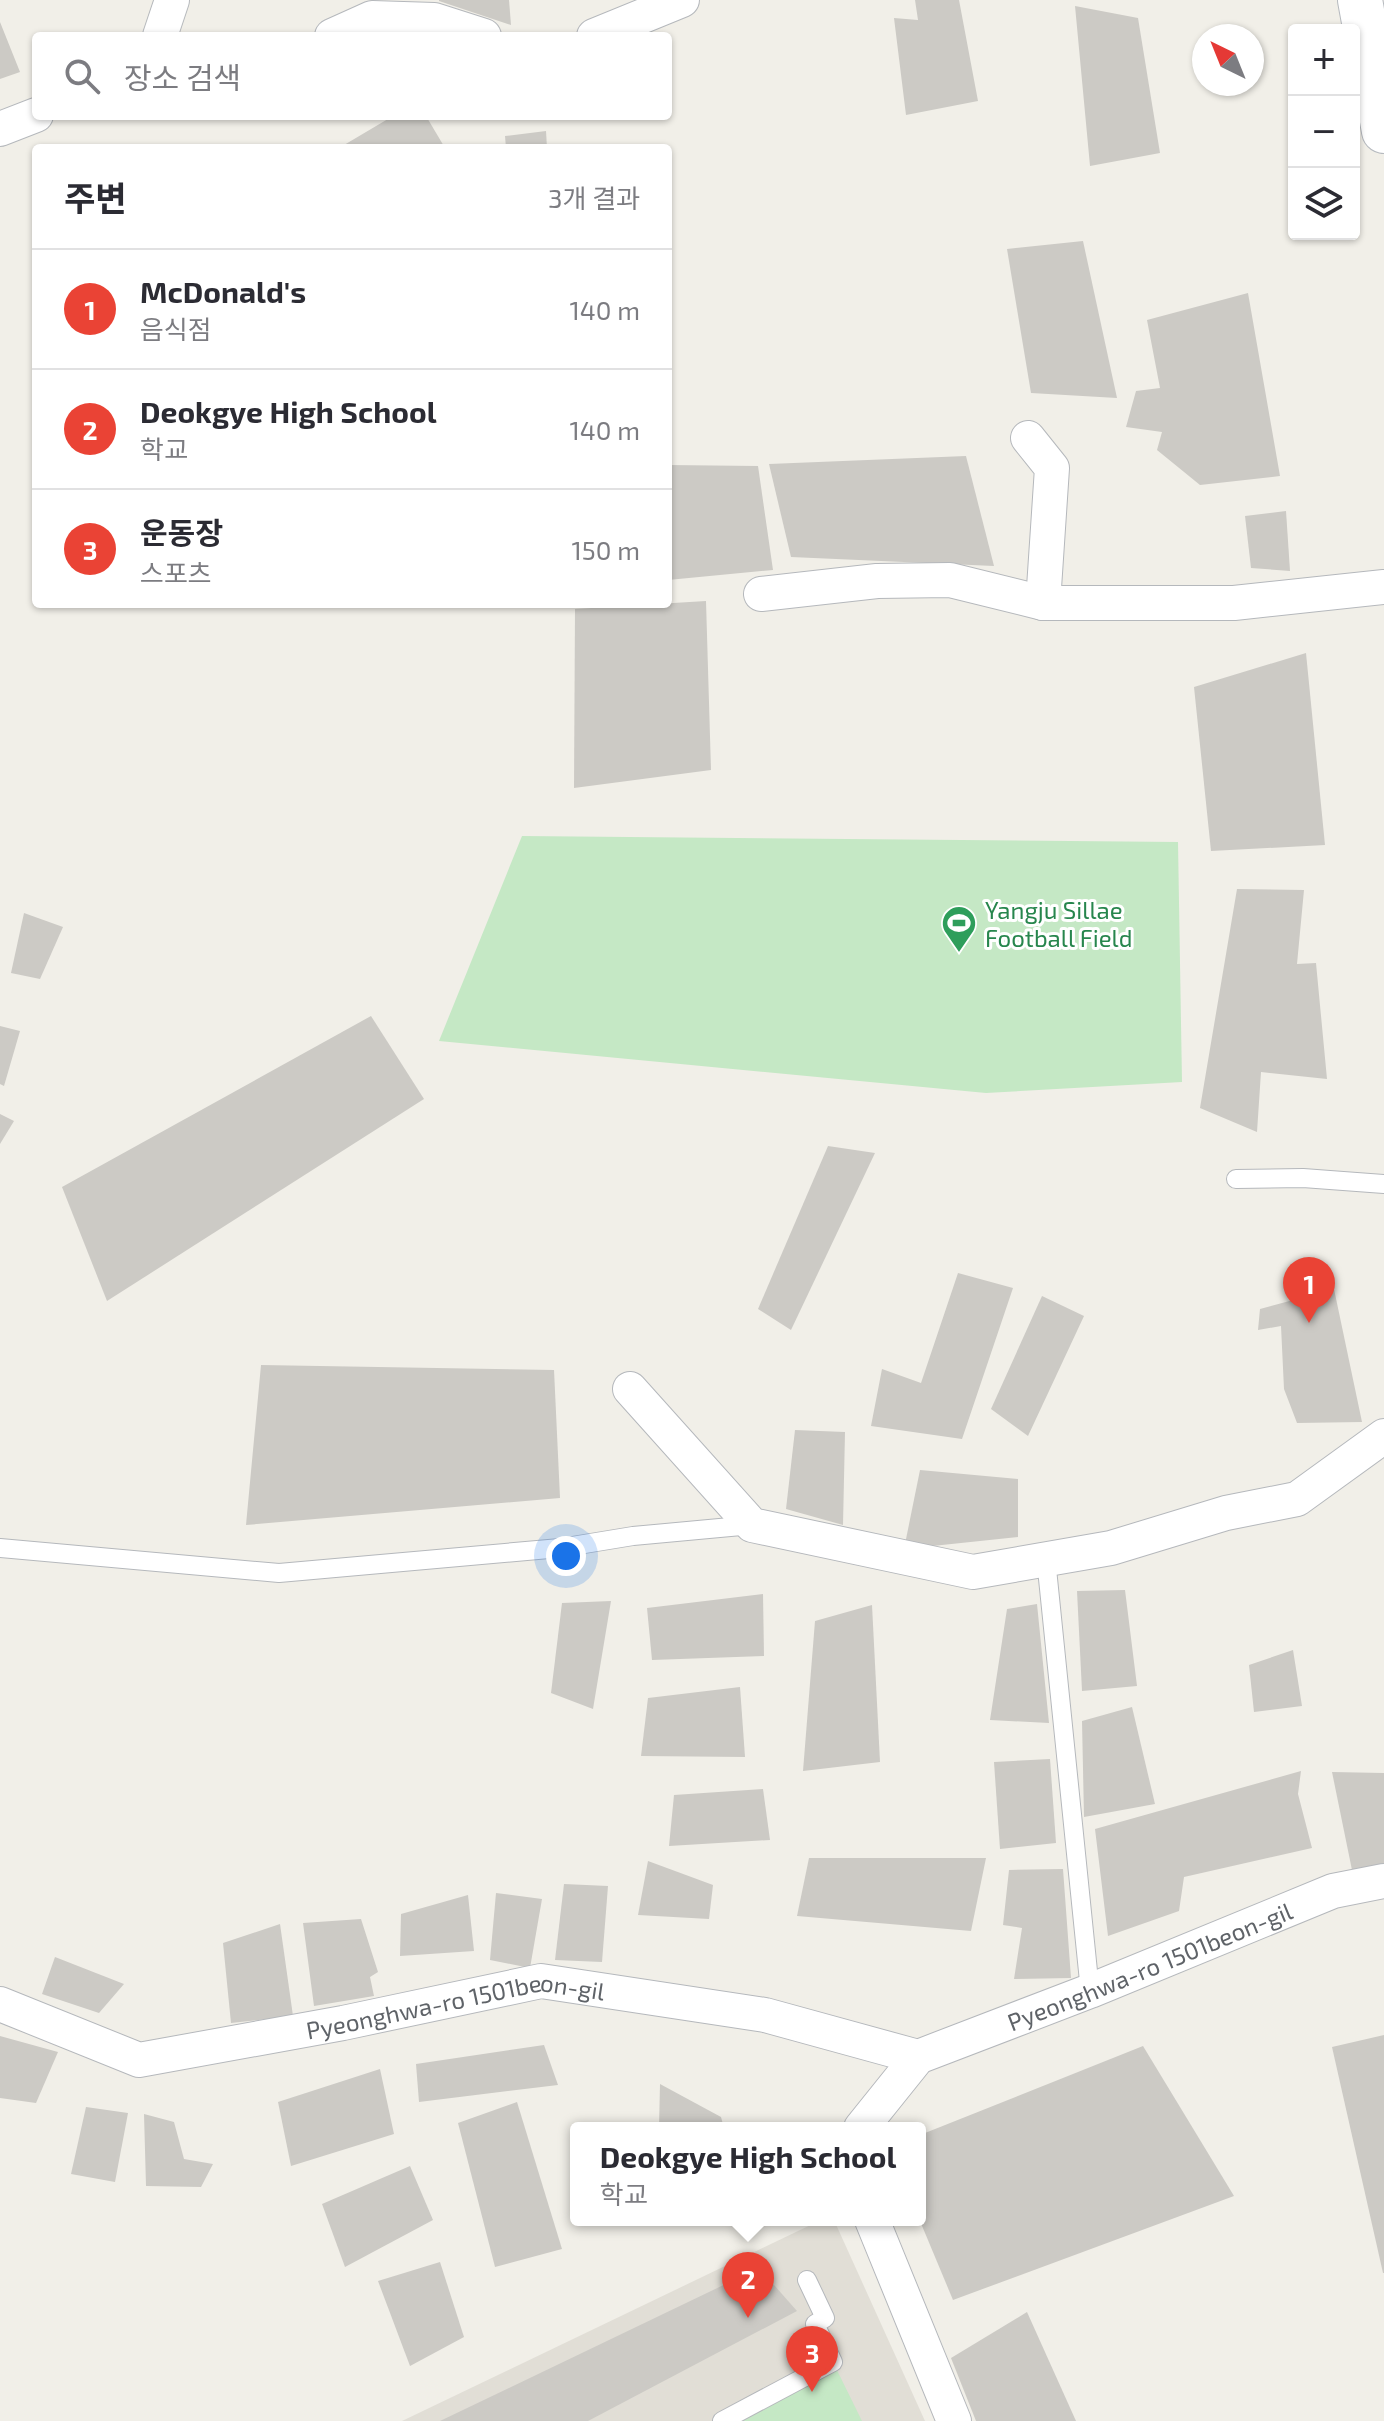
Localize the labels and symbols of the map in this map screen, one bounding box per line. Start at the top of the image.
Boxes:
north arrow [1192,24,1264,96]
place label: Yangju Sillae Football Field [985,895,1132,952]
sports icon: Yangju Sillae Football Field [940,904,978,954]
pin: 1 [1283,1257,1335,1323]
your location [546,1536,586,1576]
street label: Pyeonghwa-ro 1501beon-gil [1003,1895,1296,2036]
street label: Pyeonghwa-ro 1501beon-gil [304,1967,607,2044]
pin: 2 [722,2252,774,2318]
pin: 3 [786,2326,838,2392]

